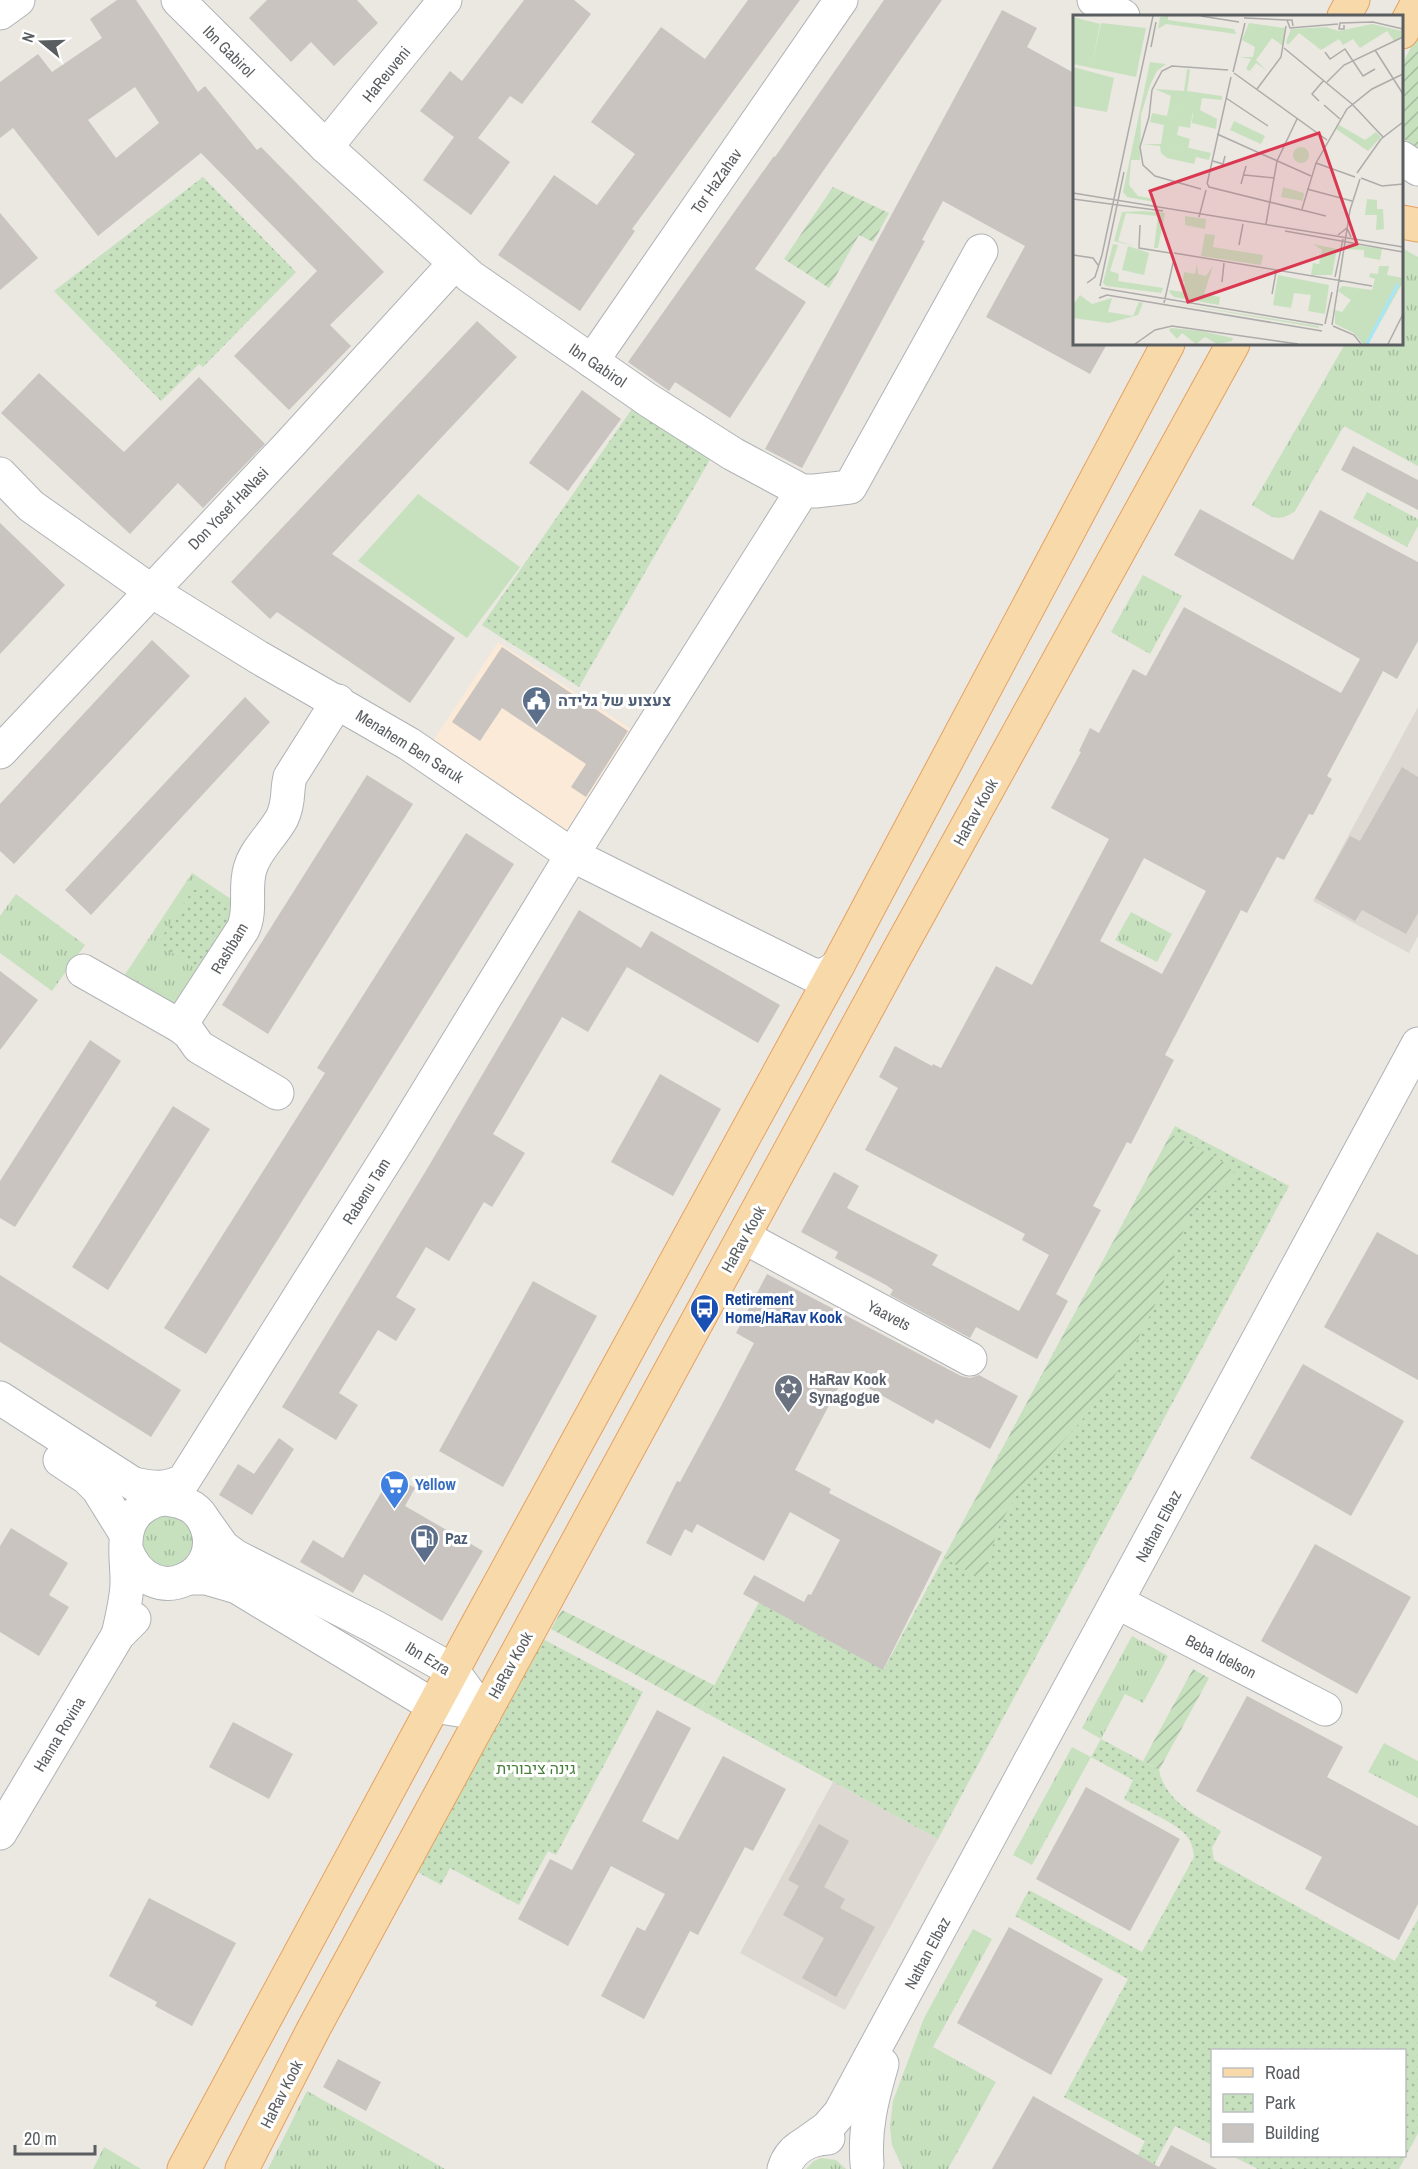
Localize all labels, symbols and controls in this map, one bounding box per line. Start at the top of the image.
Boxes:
north arrow [12,12,72,72]
inset map [1073,15,1403,345]
street label: Ibn Gabirol [198,20,260,82]
text: N [16,29,40,45]
street label: HaReuveni [357,42,415,106]
street label: Tor HaZahav [685,144,747,218]
street label: Ibn Gabirol [565,338,631,392]
street label: Don Yosef HaNasi [183,462,273,554]
public building icon: צעצוע של גלידה [521,684,553,726]
place label: צעצוע של גלידה [558,689,671,711]
street label: Menahem Ben Saruk [352,704,468,788]
street label: HaRav Kook [948,774,1003,850]
street label: Rashbam [205,918,253,978]
street label: Rabenu Tam [337,1154,395,1228]
street label: HaRav Kook [716,1201,771,1277]
place label: Retirement Home/HaRav Kook [725,1288,843,1328]
bus stop icon: Retirement Home/HaRav Kook [688,1292,720,1334]
street label: Yaavets [863,1294,915,1336]
place label: HaRav Kook Synagogue [809,1368,887,1408]
synagogue icon: HaRav Kook Synagogue [772,1372,804,1414]
supermarket icon: Yellow [378,1468,410,1510]
place label: Yellow [415,1473,456,1495]
street label: Nathan Elbaz [1130,1486,1186,1566]
fuel station icon: Paz [408,1522,440,1564]
place label: Paz [445,1527,468,1549]
street label: HaRav Kook [483,1627,538,1703]
street label: Beba Idelson [1182,1629,1260,1683]
street label: Ibn Ezra [401,1636,455,1680]
street label: Hanna Rovina [28,1692,90,1776]
park label: גינה ציבורית [496,1757,576,1779]
street label: Nathan Elbaz [899,1913,955,1993]
legend [1211,2049,1406,2157]
street label: HaRav Kook [254,2056,308,2132]
text: Road [1265,2060,1300,2085]
text: Park [1265,2090,1296,2115]
scale bar [15,2118,94,2156]
text: Building [1265,2120,1320,2145]
text: 20 m [24,2126,57,2151]

